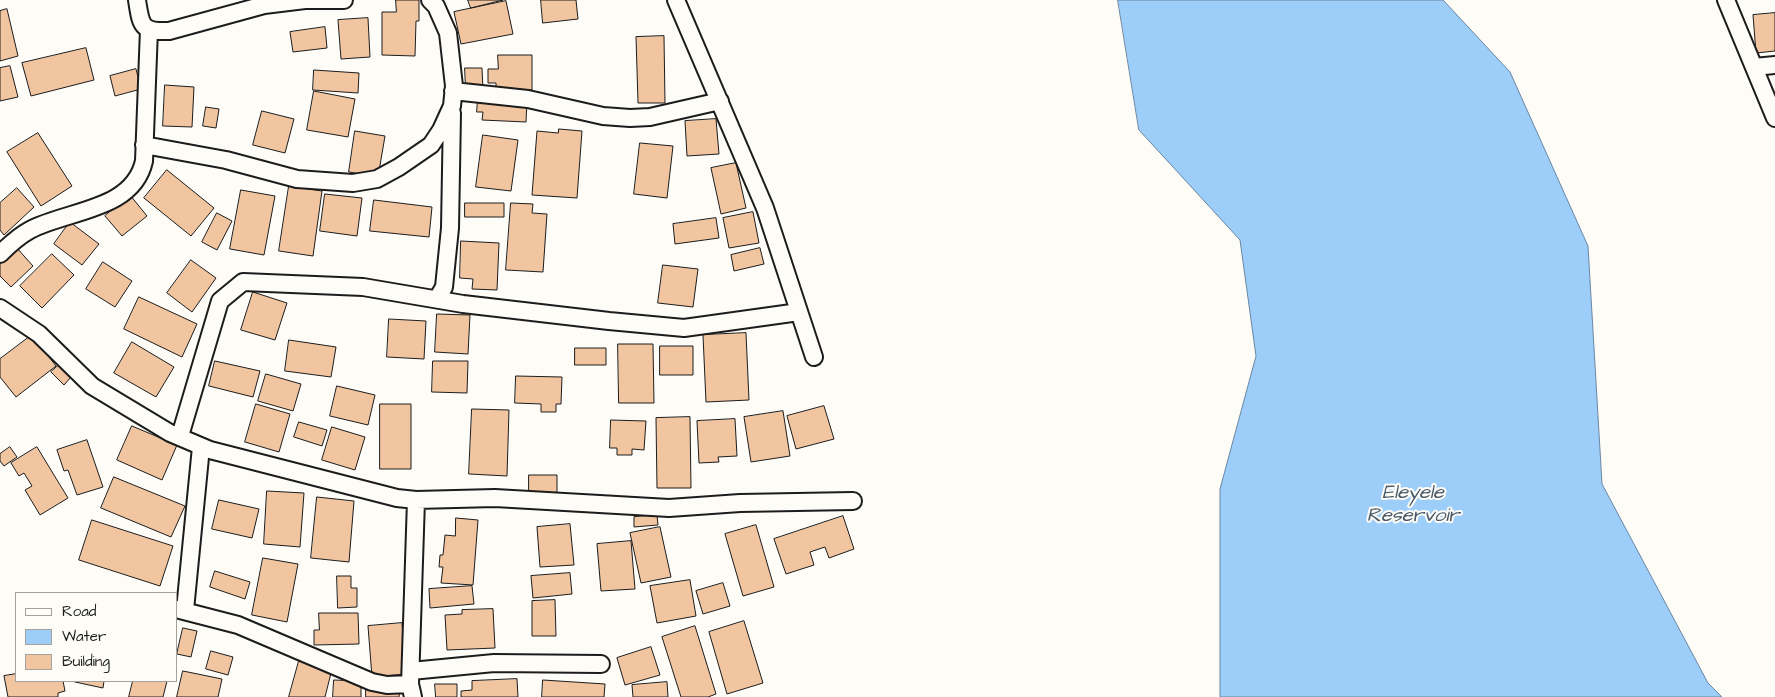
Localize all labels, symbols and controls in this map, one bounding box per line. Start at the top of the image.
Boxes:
water label: Eleyele Reservoir [1367,482,1459,529]
legend [15,592,178,682]
text: Road [62,601,96,622]
text: Water [62,626,106,647]
text: Building [62,651,110,672]

